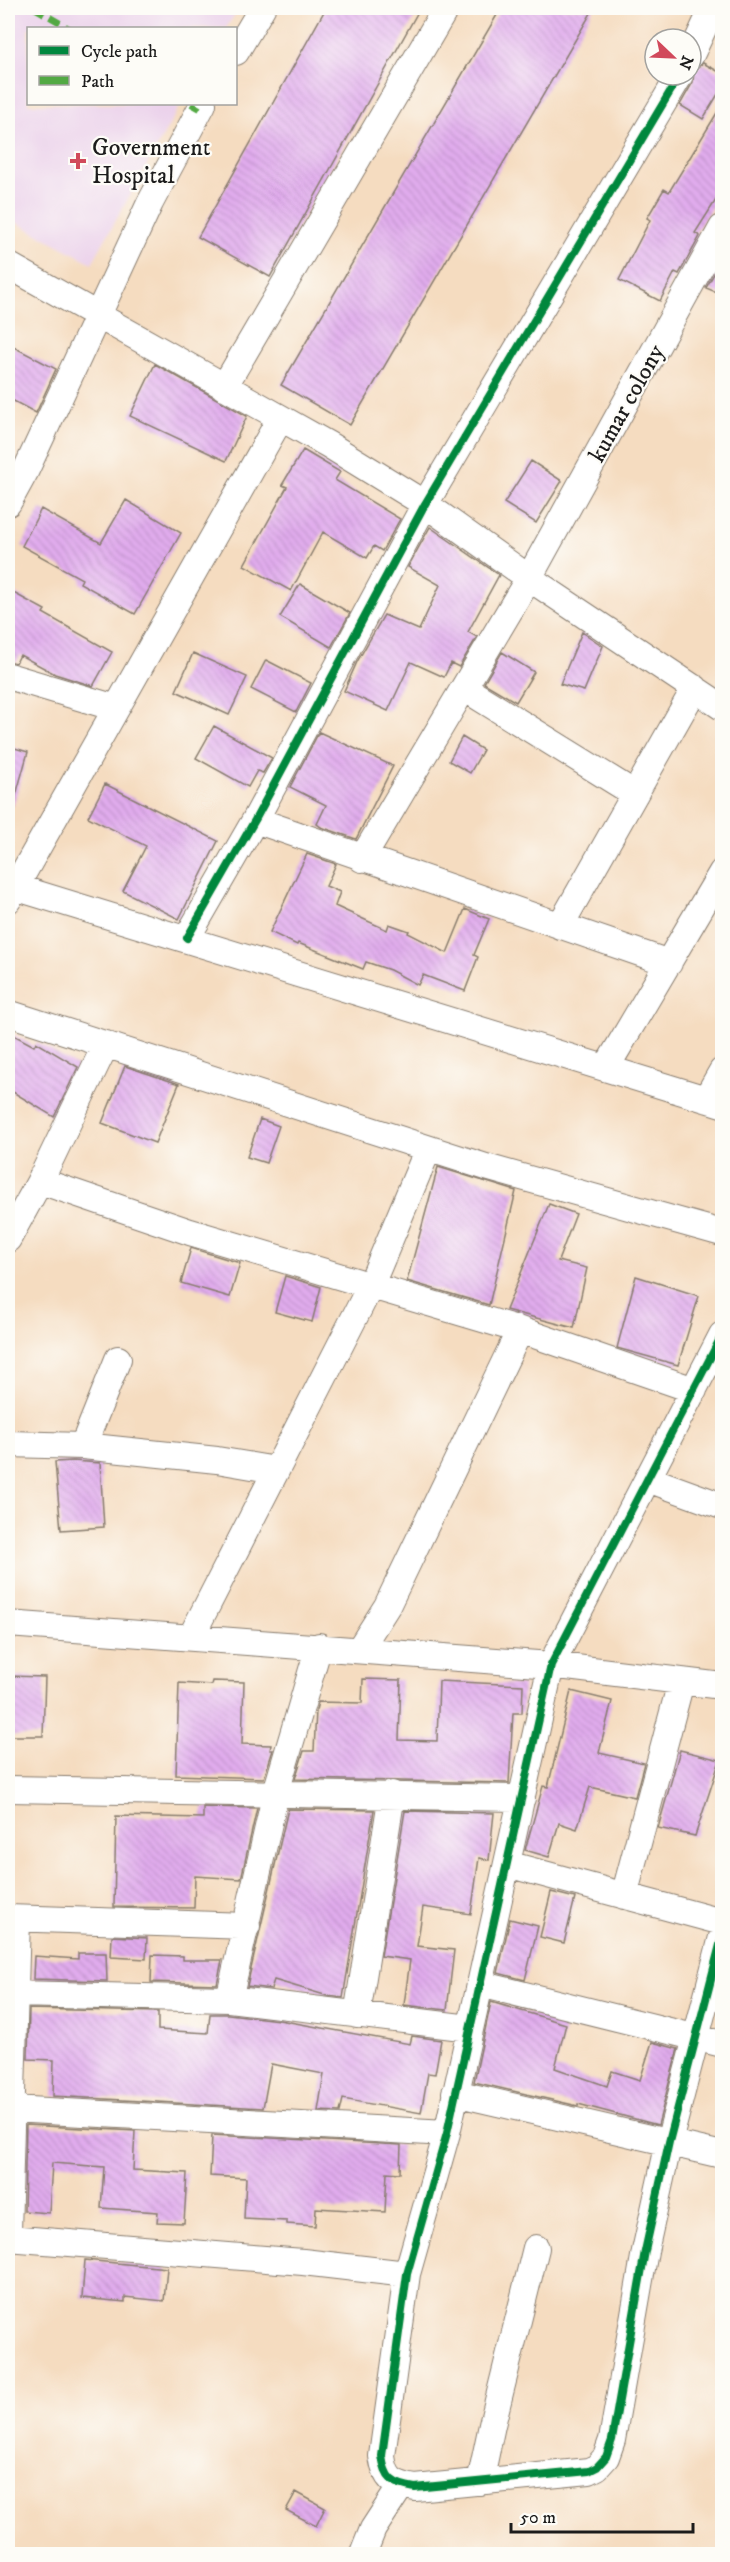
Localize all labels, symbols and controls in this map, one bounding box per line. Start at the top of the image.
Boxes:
legend [27,27,237,105]
north arrow [643,27,703,87]
text: Cycle path [81,41,158,63]
text: N [674,53,698,72]
text: Path [81,71,115,93]
place label: Government Hospital [92,133,211,191]
marker: Government Hospital [69,152,87,170]
street label: kumar colony [582,339,672,468]
scale bar [511,2496,692,2534]
text: 50 m [520,2507,556,2529]

